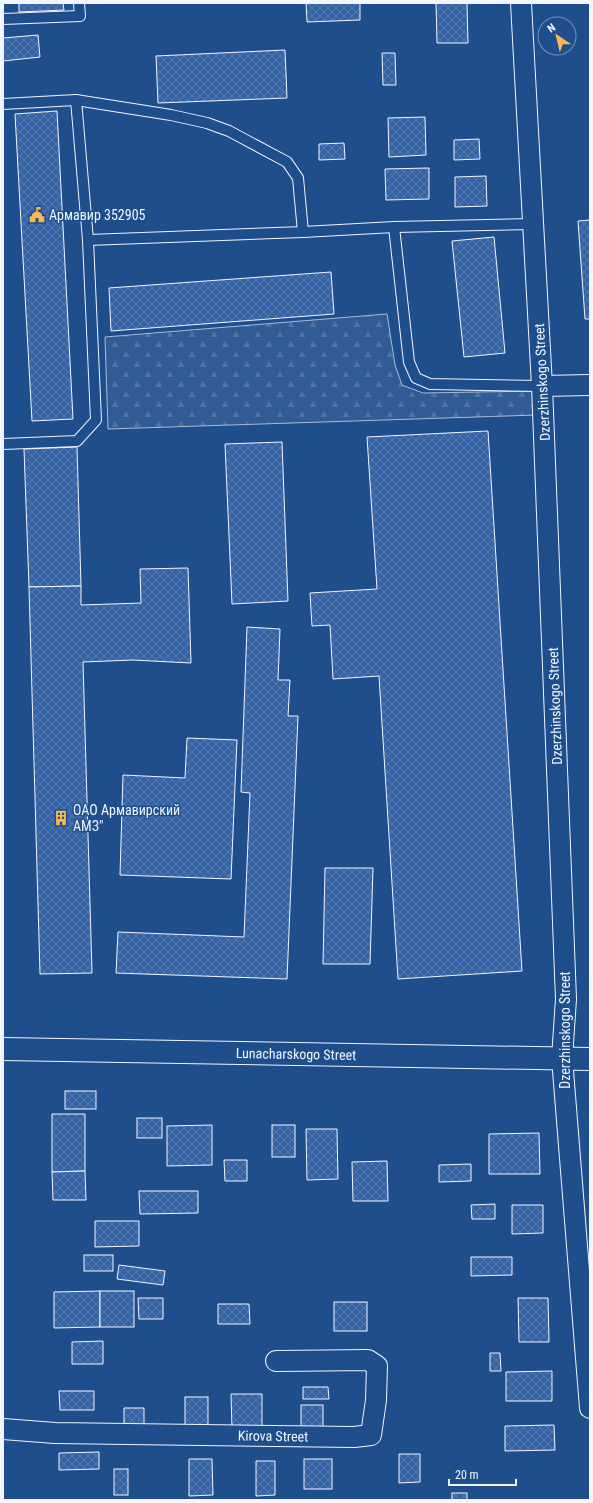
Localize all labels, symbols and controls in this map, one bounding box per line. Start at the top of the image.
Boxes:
north arrow [537,16,577,56]
text: N [545,21,558,35]
public building icon: Армавир 352905 [28,206,46,224]
place label: Армавир 352905 [49,207,146,223]
street label: Dzerzhinskogo Street [531,323,553,441]
street label: Dzerzhinskogo Street [545,647,565,765]
place label: ОАО Армавирский АМЗ" [73,802,180,834]
building icon: ОАО Армавирский АМЗ" [52,809,70,827]
street label: Dzerzhinskogo Street [557,971,573,1089]
street label: Lunacharskogo Street [236,1045,356,1063]
street label: Kirova Street [238,1427,308,1445]
scale bar [449,1461,516,1487]
text: 20 m [455,1468,479,1482]

